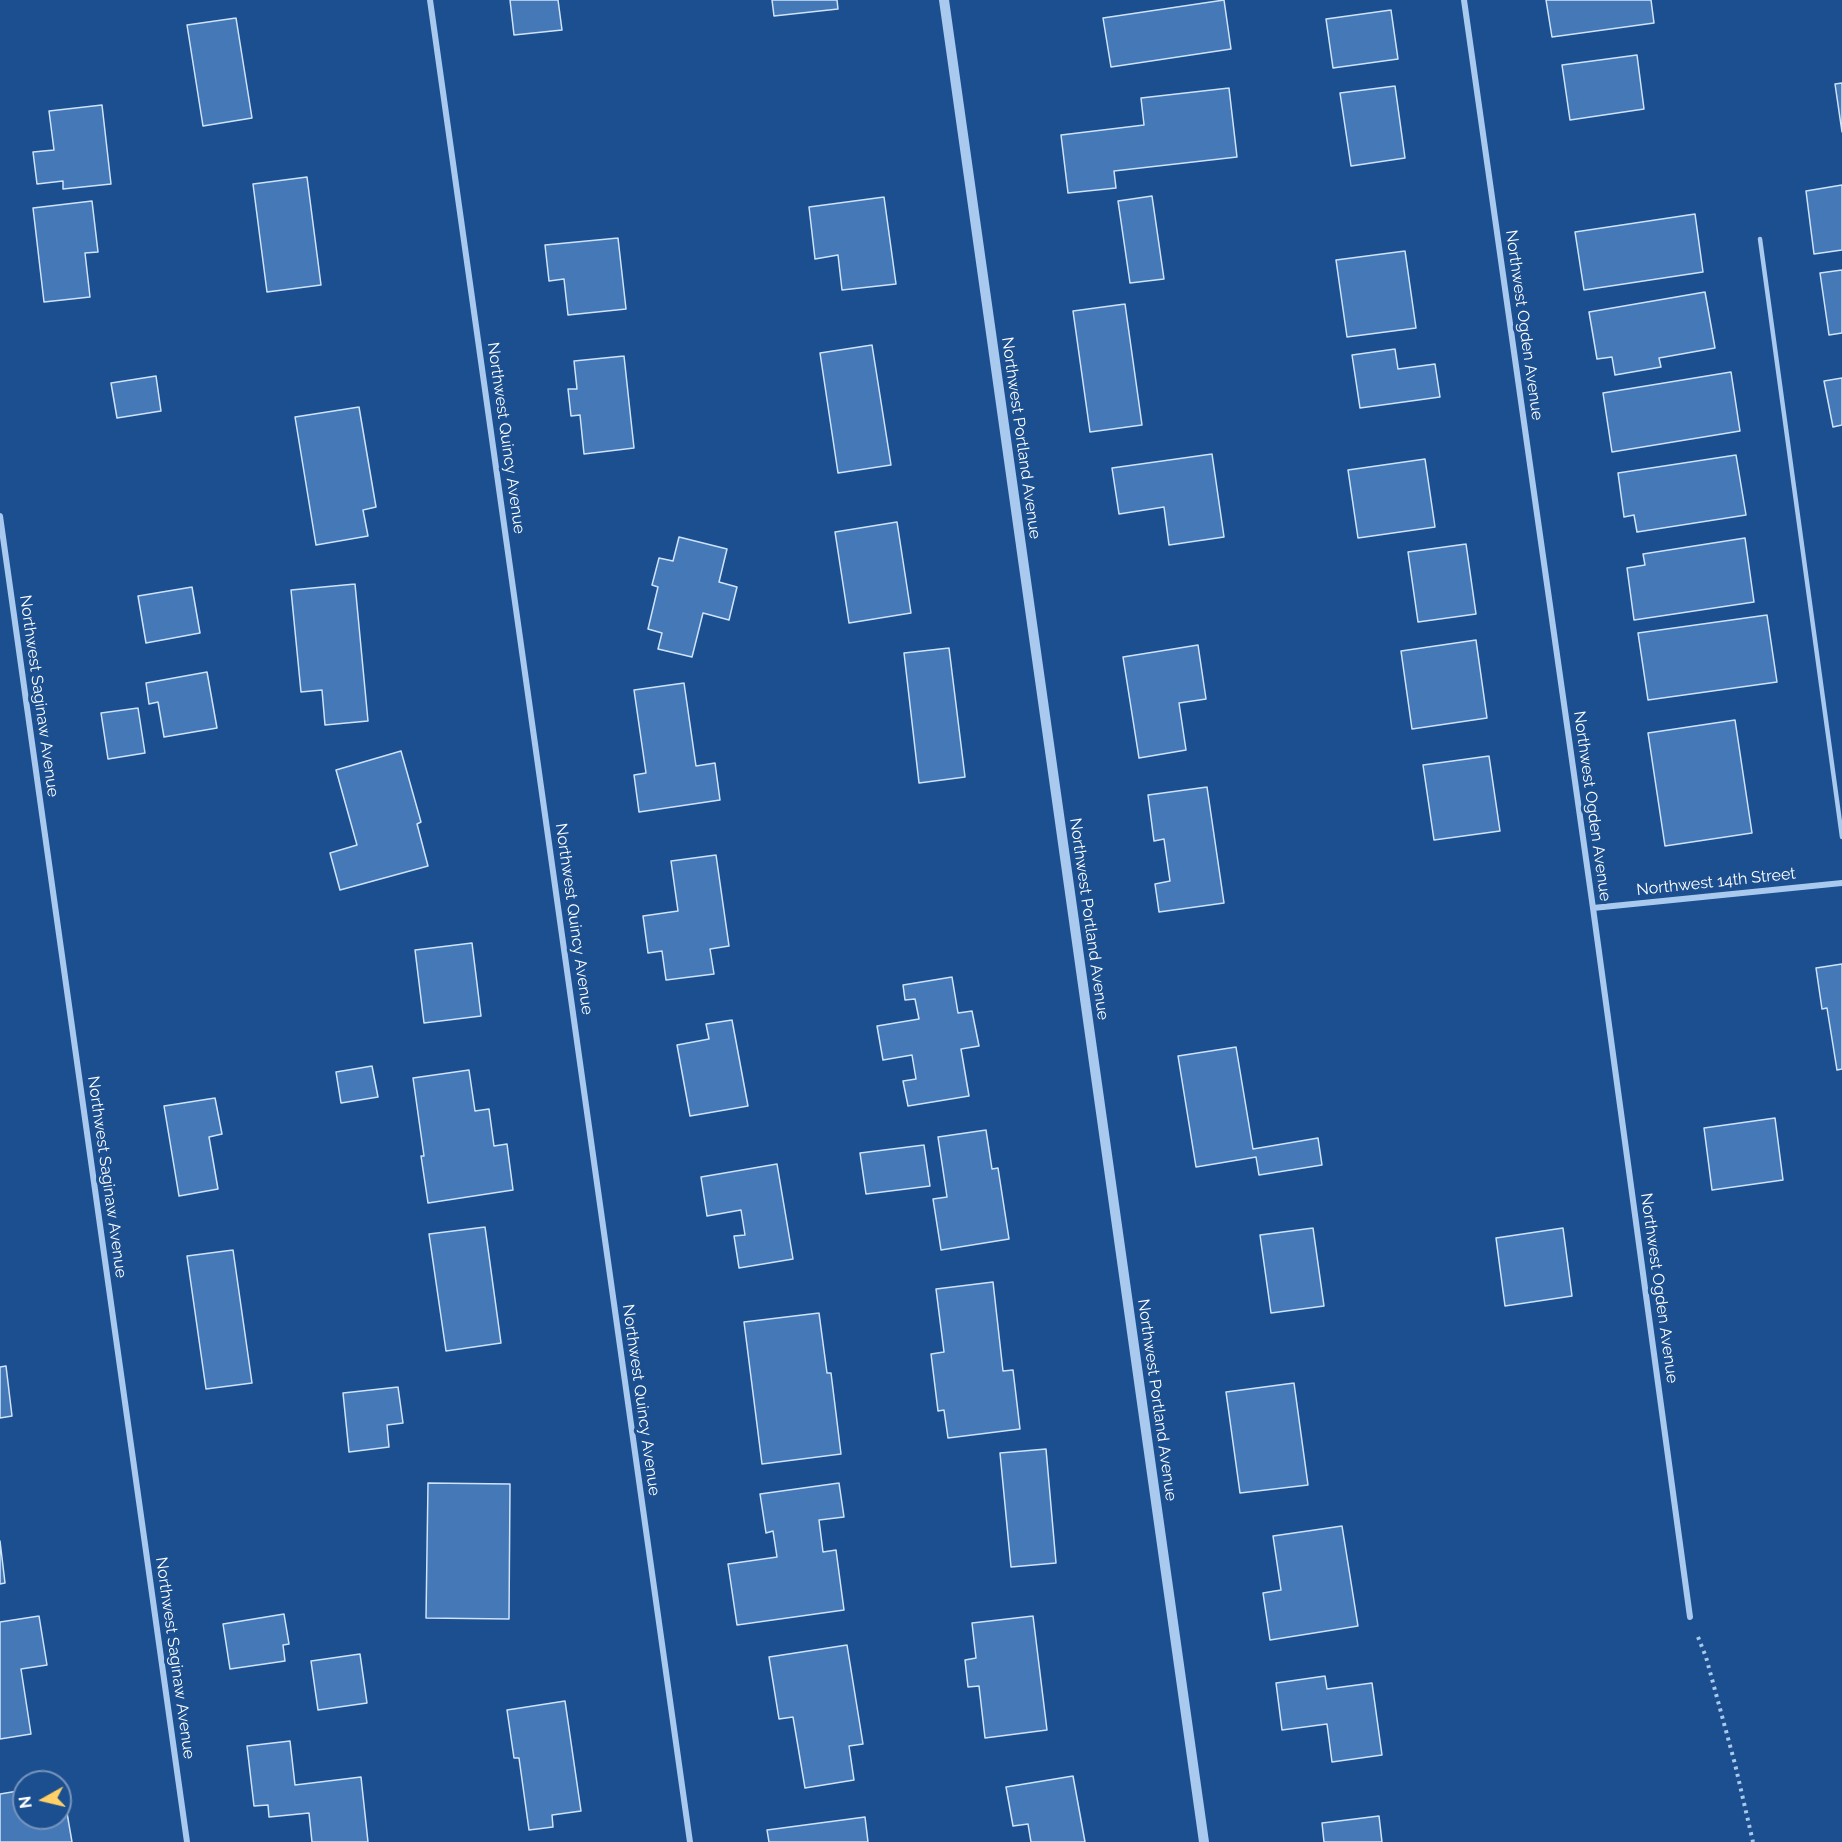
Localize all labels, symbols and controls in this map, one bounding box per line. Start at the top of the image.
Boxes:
street label: Northwest Ogden Avenue [1501,229,1547,421]
street label: Northwest Portland Avenue [997,336,1045,540]
street label: Northwest Quincy Avenue [483,341,529,535]
street label: Northwest Saginaw Avenue [15,594,63,798]
street label: Northwest Ogden Avenue [1569,710,1615,902]
street label: Northwest Portland Avenue [1065,817,1113,1021]
street label: Northwest Quincy Avenue [551,822,597,1016]
street label: Northwest 14th Street [1636,864,1796,900]
street label: Northwest Saginaw Avenue [83,1075,131,1279]
street label: Northwest Ogden Avenue [1636,1192,1682,1384]
street label: Northwest Portland Avenue [1133,1298,1181,1502]
street label: Northwest Quincy Avenue [618,1303,664,1497]
street label: Northwest Saginaw Avenue [151,1556,199,1760]
north arrow [12,1770,72,1830]
text: N [15,1795,36,1810]

